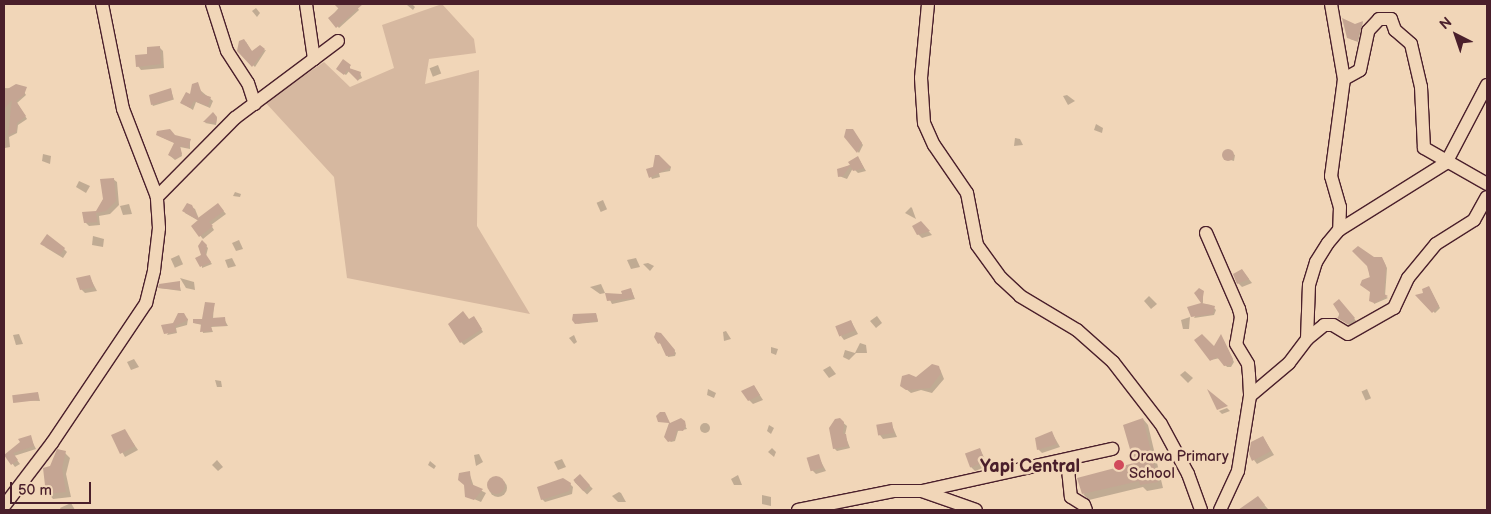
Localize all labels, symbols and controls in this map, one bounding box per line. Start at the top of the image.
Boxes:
north arrow [1431,10,1481,60]
text: N [1436,13,1455,33]
place label: Orawa Primary School [1129,447,1229,482]
district label: Yapi Central [980,456,1080,478]
marker: Orawa Primary School [1113,459,1125,471]
scale bar [12,472,94,504]
text: 50 m [18,481,52,500]

